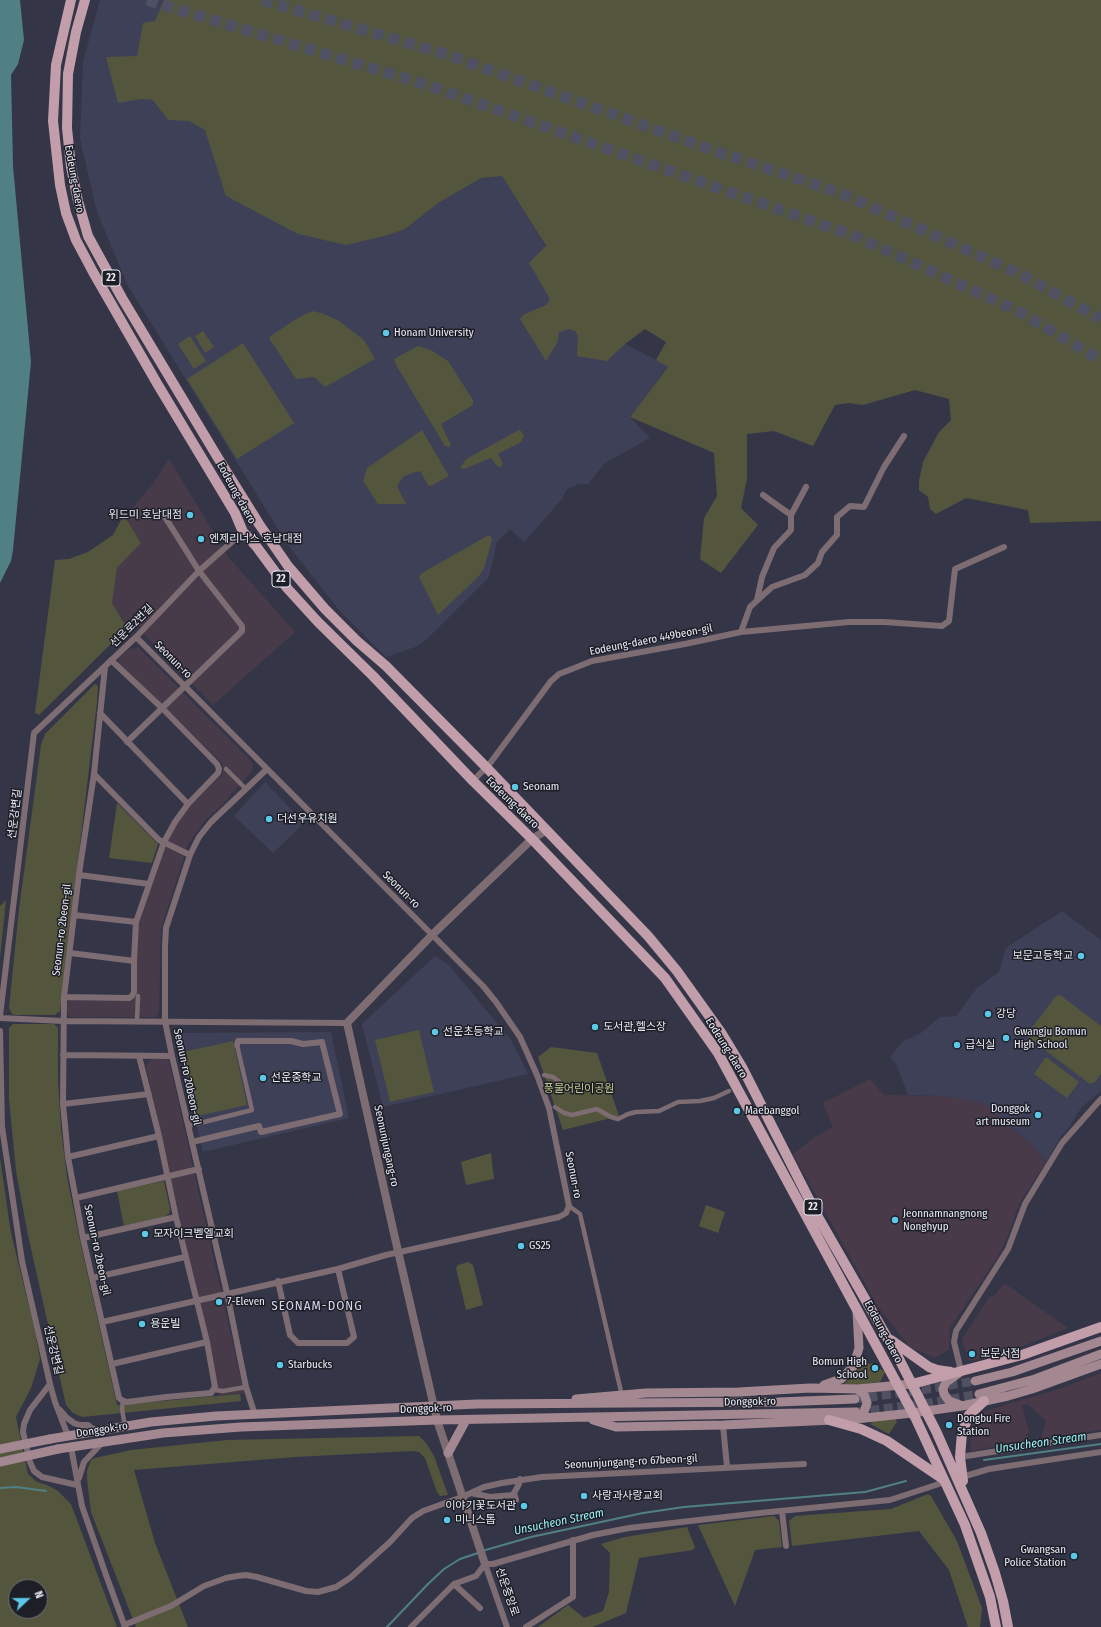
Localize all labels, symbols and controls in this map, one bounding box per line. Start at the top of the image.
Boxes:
street label: Eodeung-daero [62,144,86,214]
road number: 22 [102,270,120,286]
place label: Honam University [394,326,474,340]
marker: Honam University [381,328,391,338]
street label: Eodeung-daero [214,460,258,526]
place label: 위드미 호남대점 [109,508,182,522]
marker: 위드미 호남대점 [185,510,195,520]
place label: 엔제리너스 호남대점 [209,532,303,546]
marker: 엔제리너스 호남대점 [196,534,206,544]
road number: 22 [272,571,290,587]
street label: 선운로2번길 [108,602,156,650]
street label: Eodeung-daero 449beon-gil [588,622,714,658]
street label: Seonun-ro [152,639,194,681]
street label: Eodeung-daero [483,774,541,832]
place label: Seonam [523,780,559,794]
marker: Seonam [510,782,520,792]
street label: 선운강변길 [5,788,25,840]
place label: 더선우유치원 [277,812,338,826]
marker: 더선우유치원 [264,814,274,824]
street label: Seonun-ro [380,869,422,911]
street label: Seonun-ro 2beon-gil [50,883,74,977]
place label: 보문고등학교 [1012,949,1073,963]
marker: 보문고등학교 [1076,951,1086,961]
place label: 강당 [996,1007,1016,1021]
marker: 강당 [983,1009,993,1019]
street label: Eodeung-daero [702,1015,750,1081]
place label: 도서관,헬스장 [603,1020,666,1034]
marker: 도서관,헬스장 [590,1022,600,1032]
place label: 선운초등학교 [443,1025,504,1039]
place label: Gwangju Bomun High School [1014,1025,1087,1051]
marker: 선운초등학교 [430,1027,440,1037]
street label: Seonun-ro 20beon-gil [170,1028,204,1126]
marker: Gwangju Bomun High School [1001,1033,1011,1043]
place label: 급식실 [965,1038,995,1052]
marker: 급식실 [952,1040,962,1050]
place label: 선운중학교 [271,1071,322,1085]
marker: 선운중학교 [258,1073,268,1083]
park label: 풍물어린이공원 [544,1082,614,1096]
place label: Donggok art museum [976,1102,1030,1128]
street label: Seonunjungang-ro [371,1104,401,1188]
place label: Maebanggol [745,1104,799,1118]
marker: Maebanggol [732,1106,742,1116]
marker: Donggok art museum [1033,1110,1043,1120]
street label: Seonun-ro [562,1150,584,1200]
road number: 22 [804,1199,822,1215]
street label: Seonun-ro 2beon-gil [81,1203,113,1297]
place label: Jeonnamnangnong Nonghyup [903,1207,987,1233]
marker: Jeonnamnangnong Nonghyup [890,1215,900,1225]
place label: 모자이크벧엘교회 [153,1227,234,1241]
marker: 모자이크벧엘교회 [140,1229,150,1239]
place label: GS25 [529,1239,551,1253]
marker: GS25 [516,1241,526,1251]
place label: 7-Eleven [227,1295,265,1309]
marker: 7-Eleven [214,1297,224,1307]
district label: SEONAM-DONG [271,1298,363,1314]
street label: Eodeung-daero [861,1299,905,1365]
place label: 용운빌 [150,1317,180,1331]
marker: 용운빌 [137,1319,147,1329]
street label: 선운강변길 [41,1324,65,1376]
place label: 보문서점 [980,1347,1020,1361]
marker: 보문서점 [967,1349,977,1359]
place label: Bomun High School [812,1355,867,1381]
place label: Starbucks [288,1358,332,1372]
marker: Starbucks [275,1360,285,1370]
marker: Bomun High School [870,1363,880,1373]
street label: Donggok-ro [724,1395,776,1409]
street label: Donggok-ro [400,1401,452,1417]
place label: Dongbu Fire Station [957,1412,1011,1438]
street label: Donggok-ro [75,1419,129,1441]
marker: Dongbu Fire Station [944,1420,954,1430]
water label: Unsucheon Stream [995,1429,1087,1457]
street label: Seonunjungang-ro 67beon-gil [564,1452,698,1472]
place label: 사랑과사랑교회 [592,1489,663,1503]
marker: 사랑과사랑교회 [579,1491,589,1501]
place label: 이야기꽃도서관 [445,1499,516,1513]
marker: 이야기꽃도서관 [519,1501,529,1511]
water label: Unsucheon Stream [513,1505,605,1539]
place label: 미니스톱 [455,1513,495,1527]
marker: 미니스톱 [442,1515,452,1525]
place label: Gwangsan Police Station [1004,1543,1066,1569]
marker: Gwangsan Police Station [1069,1551,1079,1561]
street label: 선운중앙로 [493,1566,521,1618]
north arrow [8,1579,48,1619]
text: N [31,1589,46,1600]

